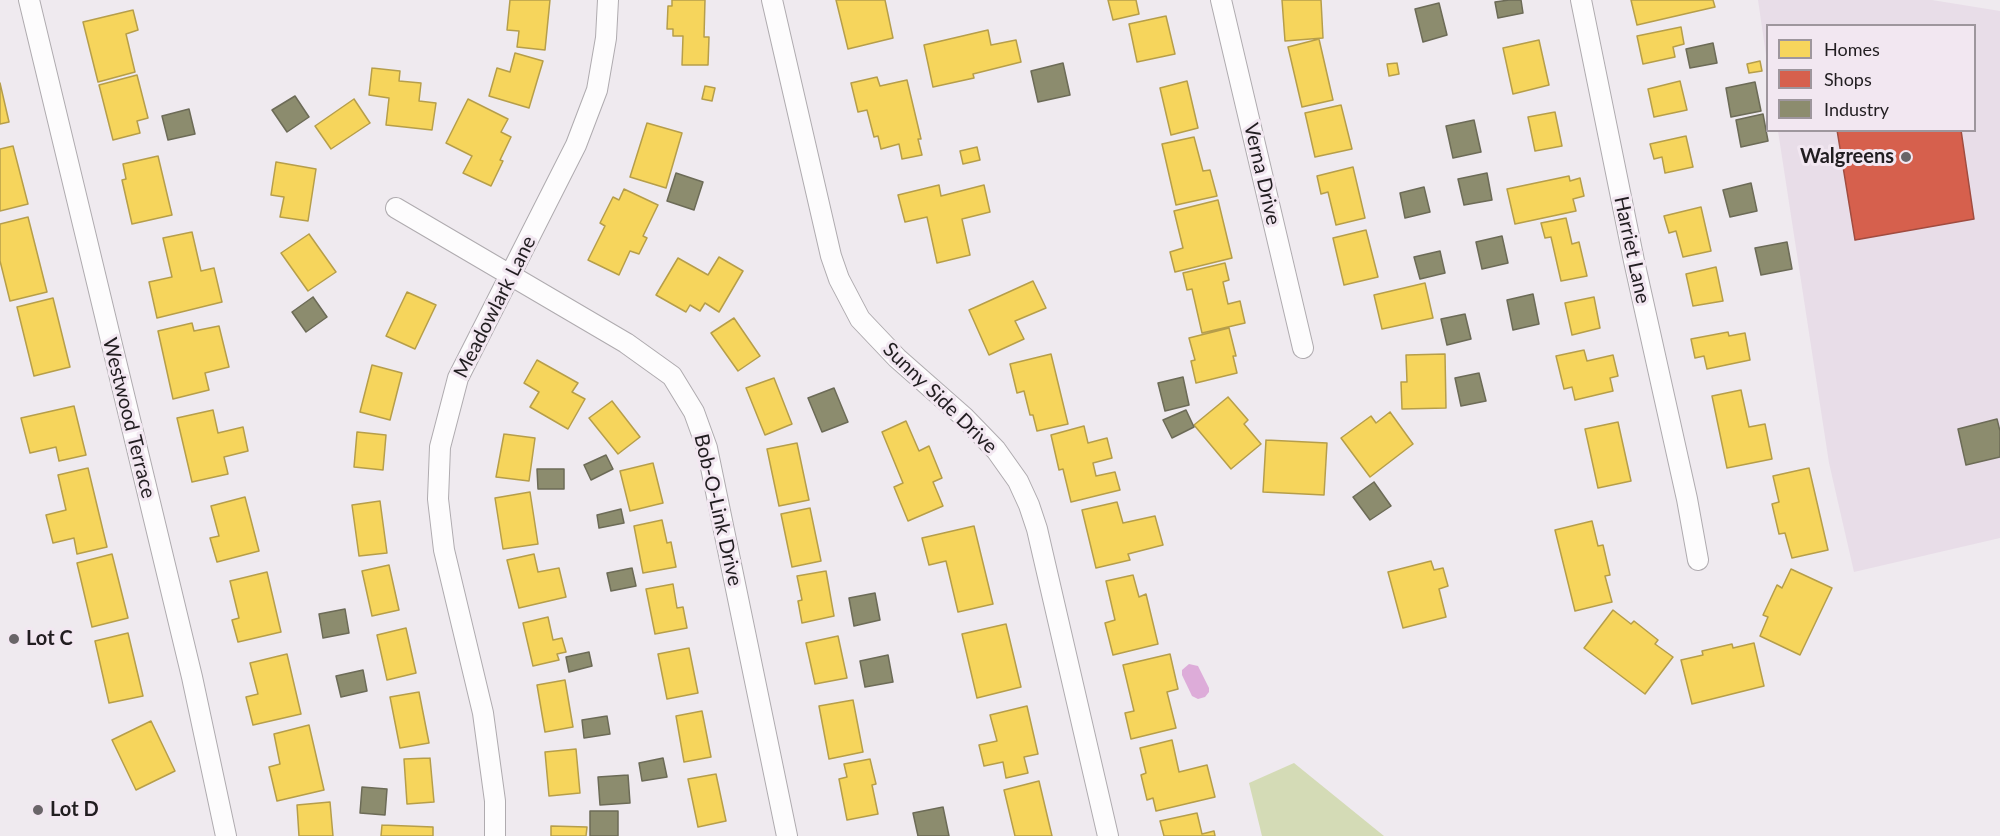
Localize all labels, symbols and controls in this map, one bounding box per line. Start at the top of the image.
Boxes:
legend [1766,24,1976,132]
text: Homes [1824,38,1880,60]
text: Shops [1824,68,1872,90]
text: Industry [1824,98,1889,120]
street label: Verna Drive [1239,121,1285,227]
place label: Walgreens [1800,145,1894,169]
marker: Walgreens [1899,150,1913,164]
street label: Harriet Lane [1609,194,1655,306]
street label: Meadowlark Lane [449,232,541,382]
street label: Westwood Terrace [97,335,161,501]
street label: Sunny Side Drive [878,337,1002,459]
street label: Bob-O-Link Drive [689,432,747,588]
place label: Lot C [26,627,73,651]
marker: Lot C [7,632,21,646]
place label: Lot D [50,798,99,822]
marker: Lot D [31,803,45,817]

